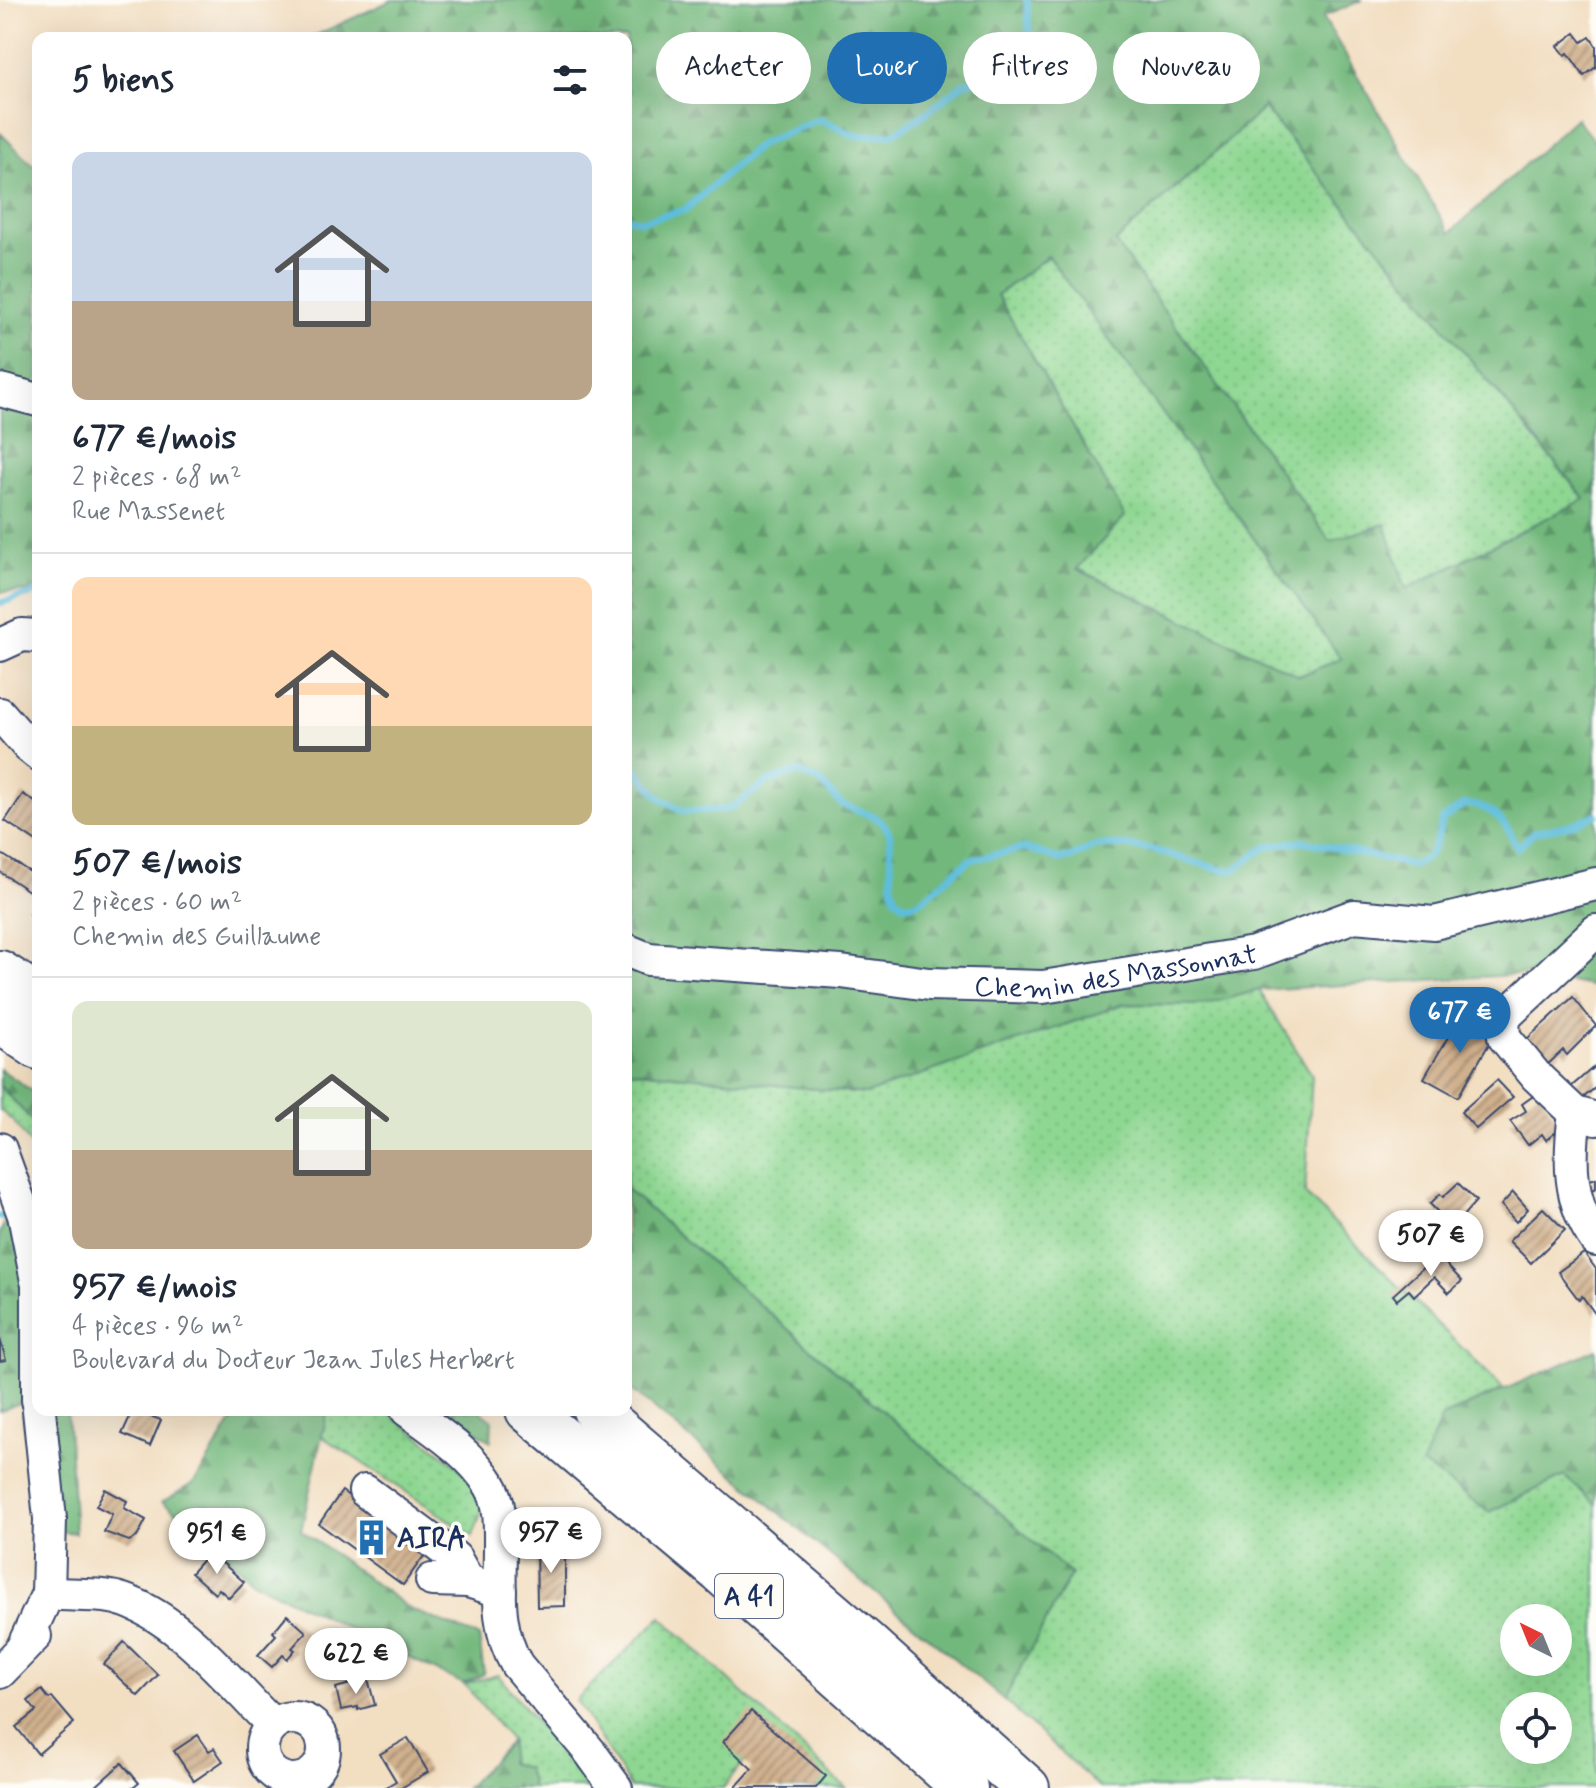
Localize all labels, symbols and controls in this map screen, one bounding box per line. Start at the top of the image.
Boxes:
chip: Acheter [656,32,811,104]
chip: Louer [827,32,947,104]
chip: Filtres [963,32,1097,104]
chip: Nouveau [1113,32,1260,104]
text: 5 biens [72,58,174,103]
icon: filters [548,58,592,102]
icon: home [260,204,404,348]
text: 677 €/mois [72,416,237,461]
text: 2 pièces · 68 m² [72,461,241,495]
text: Rue Massenet [72,495,225,529]
icon: home [260,629,404,773]
text: 507 €/mois [72,841,242,886]
text: 2 pièces · 60 m² [72,886,242,920]
text: Chemin des Guillaume [72,920,321,954]
street label: Chemin des Massonnat [974,937,1260,1008]
pin: 677 € [1404,987,1516,1055]
text: 677 € [1427,996,1493,1030]
icon: home [260,1053,404,1197]
pin: 507 € [1375,1210,1487,1278]
text: 507 € [1396,1219,1466,1253]
text: 957 €/mois [72,1265,237,1310]
text: 4 pièces · 96 m² [72,1310,243,1344]
text: Boulevard du Docteur Jean Jules Herbert [72,1344,515,1378]
pin: 957 € [495,1507,607,1575]
pin: 951 € [161,1508,273,1576]
text: 957 € [518,1516,584,1550]
text: 951 € [187,1517,247,1551]
building icon: AIRA [352,1518,390,1556]
place label: AIRA [397,1521,466,1558]
road number: A 41 [715,1574,783,1618]
north arrow [1500,1604,1572,1676]
map controls [1500,1604,1572,1764]
pin: 622 € [300,1628,412,1696]
text: 622 € [323,1637,389,1671]
button: locate [1500,1692,1572,1764]

